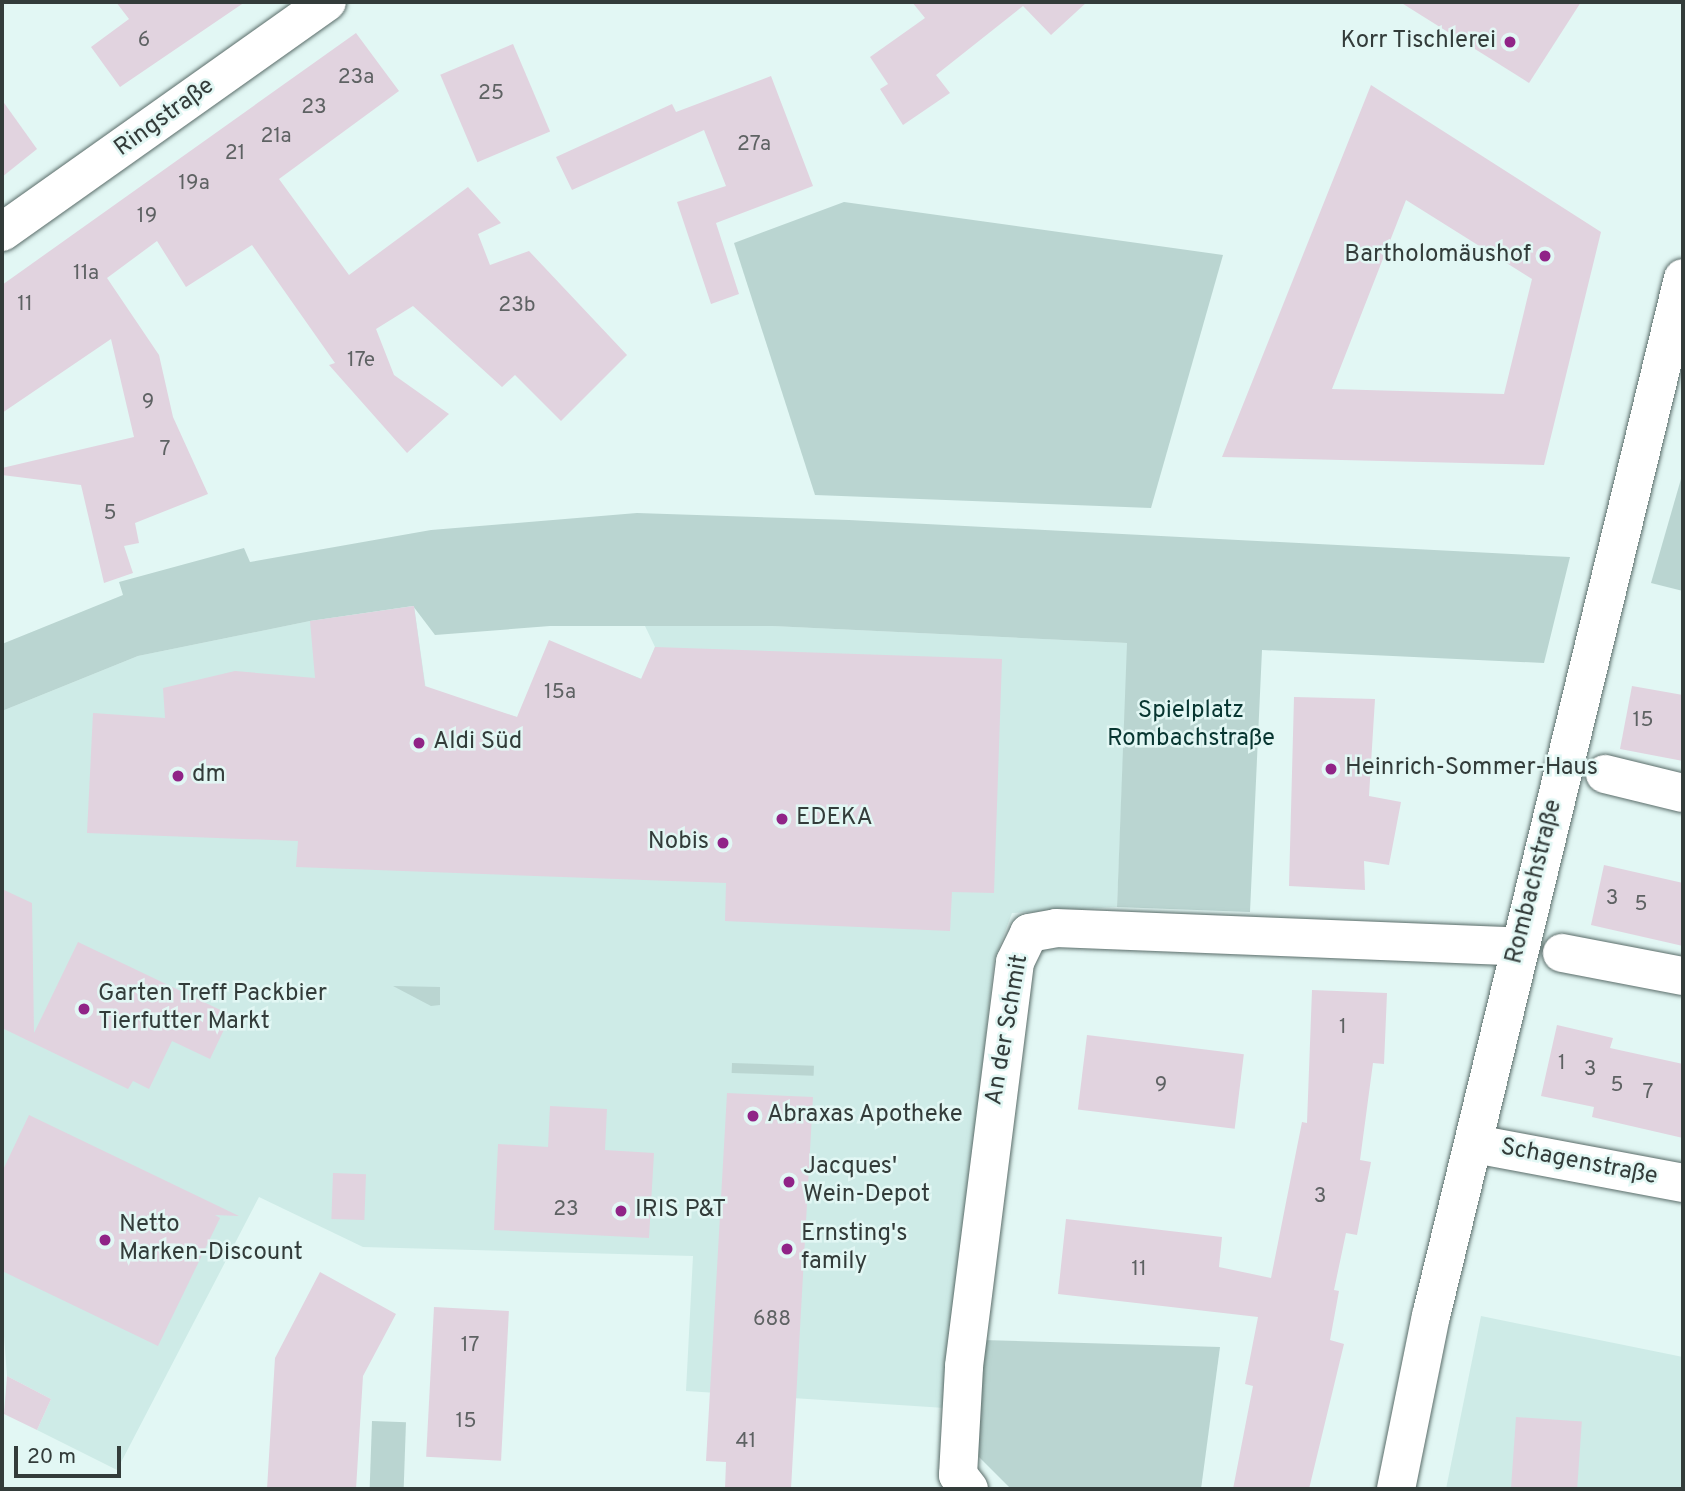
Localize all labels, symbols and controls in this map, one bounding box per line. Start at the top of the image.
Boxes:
house number: 6 [138,28,150,54]
place label: Korr Tischlerei [1339,28,1496,56]
marker: Korr Tischlerei [1502,34,1518,50]
house number: 23a [338,65,374,91]
street label: Ringstraße [110,72,220,164]
house number: 25 [478,81,504,107]
house number: 23 [301,95,327,121]
house number: 21a [260,124,292,150]
house number: 27a [737,132,771,158]
house number: 21 [225,141,245,167]
house number: 19a [178,171,210,197]
house number: 19 [137,204,157,230]
place label: Bartholomäushof [1344,242,1531,270]
marker: Bartholomäushof [1537,248,1553,264]
house number: 11a [73,261,99,287]
house number: 11 [17,292,33,318]
house number: 23b [498,293,536,319]
house number: 17e [347,348,375,374]
house number: 9 [142,390,154,416]
house number: 7 [160,437,170,463]
house number: 5 [103,501,117,527]
house number: 15a [544,680,576,706]
park label: Spielplatz Rombachstraße [1107,698,1275,754]
house number: 15 [1633,708,1653,734]
place label: Aldi Süd [433,729,522,757]
marker: Aldi Süd [411,735,427,751]
place label: Heinrich-Sommer-Haus [1345,755,1598,783]
marker: Heinrich-Sommer-Haus [1323,761,1339,777]
place label: dm [192,762,226,790]
marker: dm [170,768,186,784]
street label: Rombachstraße [1501,797,1569,967]
place label: EDEKA [796,805,873,833]
marker: EDEKA [774,811,790,827]
place label: Nobis [648,829,709,857]
marker: Nobis [715,835,731,851]
house number: 3 [1606,886,1618,912]
house number: 5 [1634,892,1648,918]
street label: An der Schmit [981,952,1035,1108]
place label: Garten Treff Packbier Tierfutter Markt [98,981,328,1037]
marker: Garten Treff Packbier Tierfutter Markt [76,1001,92,1017]
house number: 1 [1339,1015,1347,1041]
house number: 1 [1558,1051,1566,1077]
house number: 3 [1584,1057,1596,1083]
house number: 9 [1155,1073,1167,1099]
house number: 5 [1610,1073,1624,1099]
house number: 7 [1643,1080,1653,1106]
place label: Abraxas Apotheke [767,1102,964,1130]
marker: Abraxas Apotheke [745,1108,761,1124]
street label: Schagenstraße [1498,1134,1660,1192]
place label: Jacques' Wein-Depot [803,1154,930,1210]
marker: Jacques' Wein-Depot [781,1174,797,1190]
house number: 3 [1314,1184,1326,1210]
house number: 23 [553,1197,579,1223]
place label: IRIS P&T [635,1197,726,1225]
marker: IRIS P&T [613,1203,629,1219]
place label: Netto Marken-Discount [119,1212,303,1268]
place label: Ernsting's family [801,1221,907,1277]
marker: Netto Marken-Discount [97,1232,113,1248]
marker: Ernsting's family [779,1241,795,1257]
house number: 11 [1131,1257,1147,1283]
house number: 688 [753,1307,791,1333]
house number: 17 [461,1333,479,1359]
house number: 15 [456,1409,476,1435]
house number: 41 [736,1429,756,1455]
scale bar [18,1432,124,1476]
text: 20 m [27,1444,76,1471]

